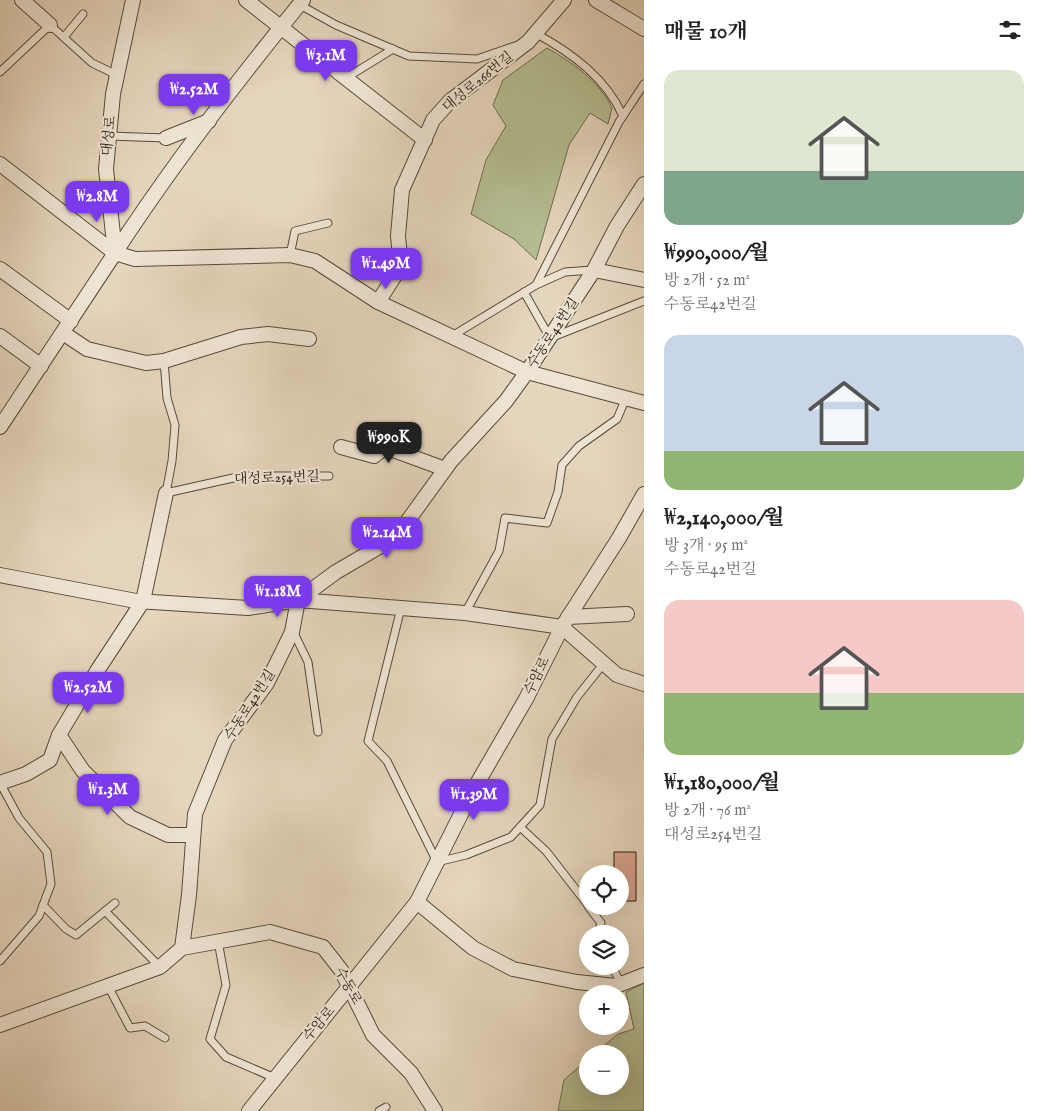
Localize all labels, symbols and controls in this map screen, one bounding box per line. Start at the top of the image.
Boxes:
icon: filters [996,16,1024,44]
text: 매물 10개 [664,19,747,46]
pin: ₩3.1M [291,39,361,82]
text: ₩3.1M [306,46,346,66]
street label: 대성로266번길 [439,48,517,116]
pin: ₩2.52M [153,74,235,116]
text: ₩2.52M [170,80,218,100]
icon: home [799,103,889,193]
street label: 대성로 [98,114,120,157]
pin: ₩2.8M [62,180,132,223]
text: ₩2.8M [76,187,118,207]
text: ₩990,000/월 [664,240,769,267]
pin: ₩1.49M [345,248,427,290]
text: ₩1.49M [362,254,410,274]
text: 방 2개 · 52 m² [664,271,750,291]
street label: 수동로42번길 [523,294,583,372]
text: 수동로42번길 [664,295,757,315]
icon: home [799,368,889,458]
pin: ₩990K [354,422,424,464]
text: ₩990K [368,428,410,448]
street label: 대성로254번길 [234,468,320,488]
text: ₩2,140,000/월 [664,505,784,532]
pin: ₩2.14M [346,516,428,559]
text: ₩2.14M [362,523,412,543]
text: 방 3개 · 95 m² [664,536,748,556]
text: 수동로42번길 [664,560,757,580]
pin: ₩1.18M [237,576,319,618]
text: ₩1.18M [255,582,301,602]
icon: home [799,633,889,723]
street label: 수암로 [520,653,554,698]
street label: 수동로42번길 [220,666,280,744]
pin: ₩2.52M [47,672,129,714]
text: ₩2.52M [64,678,112,698]
text: ₩1,180,000/월 [664,770,780,797]
pin: ₩1.3M [73,774,143,816]
pin: ₩1.39M [433,778,515,821]
text: ₩1.3M [88,780,128,800]
text: ₩1.39M [451,785,497,805]
text: 방 2개 · 76 m² [664,801,751,821]
text: 대성로254번길 [664,825,762,845]
map controls [579,865,629,1095]
button: locate [579,865,629,915]
button: layers [579,925,629,975]
street label: 수동로 [330,964,366,1009]
button: + [579,985,629,1035]
street label: 수암로 [299,1002,339,1045]
button: − [579,1045,629,1095]

